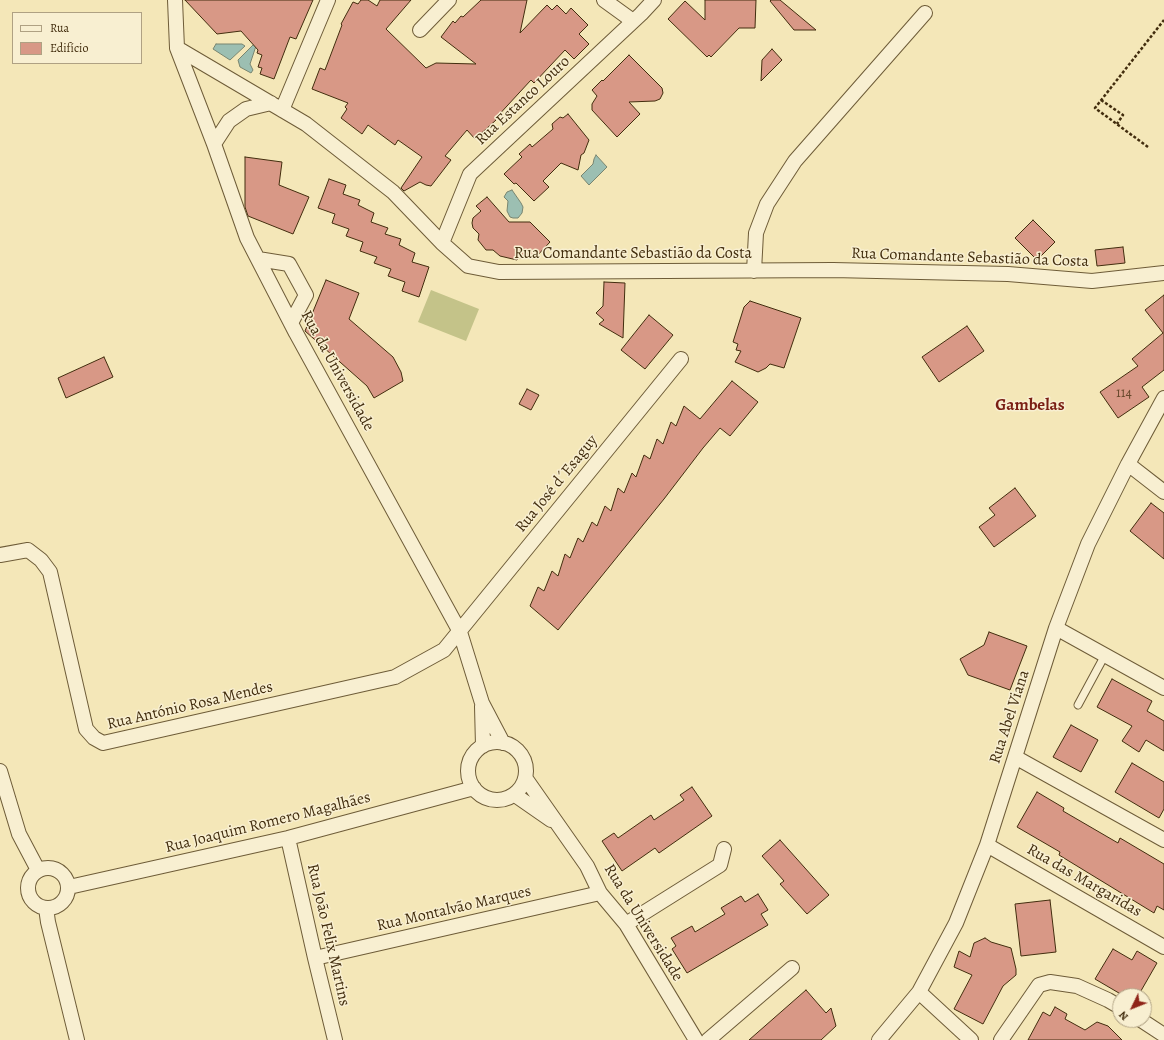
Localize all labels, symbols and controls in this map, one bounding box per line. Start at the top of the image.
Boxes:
legend [12,12,142,64]
text: Rua [50,20,69,36]
text: Edifício [50,40,88,56]
street label: Rua Estanco Louro [472,52,574,150]
street label: Rua Comandante Sebastião da Costa [514,244,752,264]
street label: Rua Comandante Sebastião da Costa [851,244,1089,272]
street label: Rua da Universidade [296,308,378,434]
house number: 114 [1116,386,1132,402]
district label: Gambelas [995,396,1065,416]
street label: Rua José d´Esaguy [512,431,602,537]
street label: Rua Abel Viana [986,668,1034,766]
street label: Rua António Rosa Mendes [105,678,275,734]
street label: Rua Joaquim Romero Magalhães [163,788,373,858]
street label: Rua das Margaridas [1023,840,1145,922]
street label: Rua da Universidade [599,861,687,985]
street label: Rua João Felix Martins [302,862,354,1008]
street label: Rua Montalvão Marques [375,882,533,936]
north arrow [1112,988,1152,1028]
text: N [1115,1008,1132,1024]

